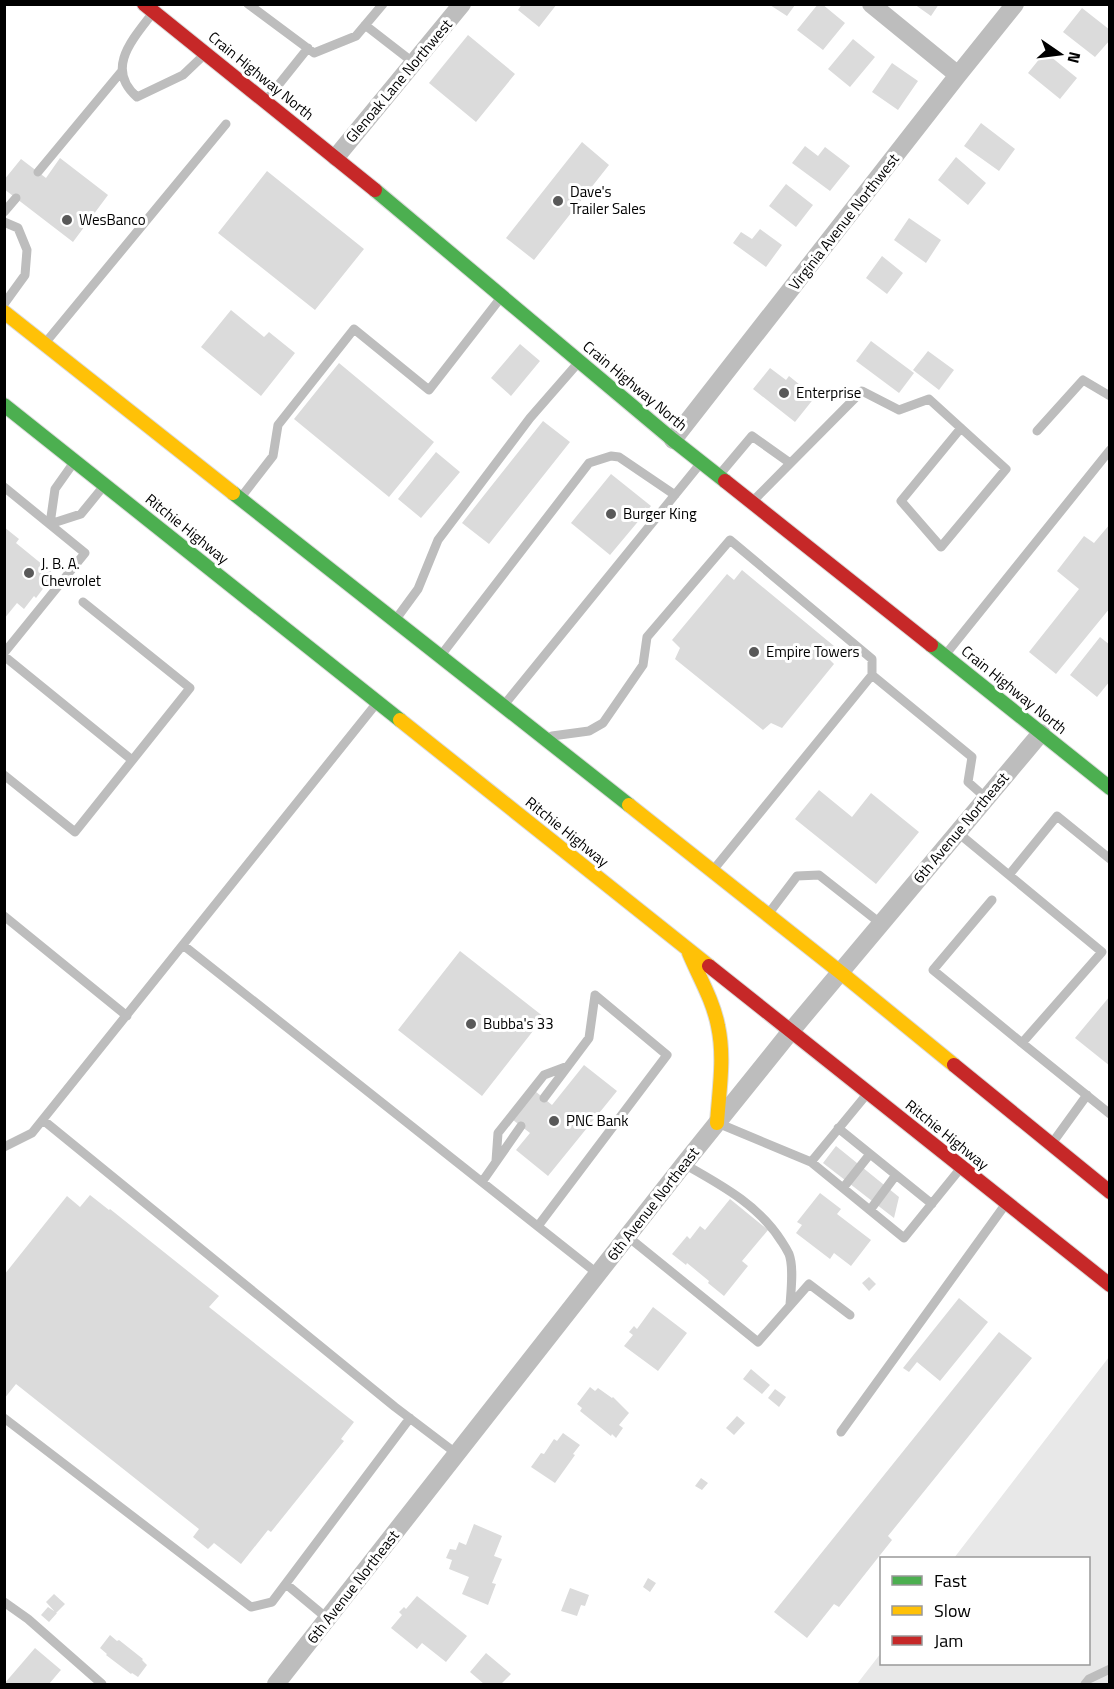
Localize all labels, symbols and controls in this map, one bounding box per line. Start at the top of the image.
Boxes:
street label: Glenoak Lane Northwest [340,13,458,148]
north arrow [1030,24,1090,84]
street label: Crain Highway North [203,26,319,126]
text: N [1062,49,1088,66]
street label: Virginia Avenue Northwest [783,148,905,295]
place label: Dave's Trailer Sales [570,180,646,220]
marker: Dave's Trailer Sales [551,194,565,208]
place label: WesBanco [79,208,146,231]
marker: WesBanco [60,213,74,227]
street label: Crain Highway North [578,335,693,436]
place label: Enterprise [796,381,861,404]
marker: Enterprise [777,386,791,400]
street label: Ritchie Highway [141,488,234,570]
place label: Burger King [623,502,697,525]
marker: Burger King [604,507,618,521]
place label: J. B. A. Chevrolet [41,552,102,592]
marker: J. B. A. Chevrolet [22,566,36,580]
place label: Empire Towers [766,640,859,663]
street label: Crain Highway North [956,640,1072,740]
marker: Empire Towers [747,645,761,659]
street label: 6th Avenue Northeast [907,766,1015,888]
street label: Ritchie Highway [521,791,614,873]
place label: Bubba's 33 [483,1012,554,1035]
marker: Bubba's 33 [464,1017,478,1031]
street label: Ritchie Highway [901,1094,994,1176]
place label: PNC Bank [566,1109,629,1132]
marker: PNC Bank [547,1114,561,1128]
street label: 6th Avenue Northeast [601,1141,705,1266]
street label: 6th Avenue Northeast [301,1524,405,1649]
legend [880,1557,1090,1665]
text: Fast [934,1567,967,1594]
text: Slow [934,1597,971,1624]
text: Jam [934,1627,963,1654]

